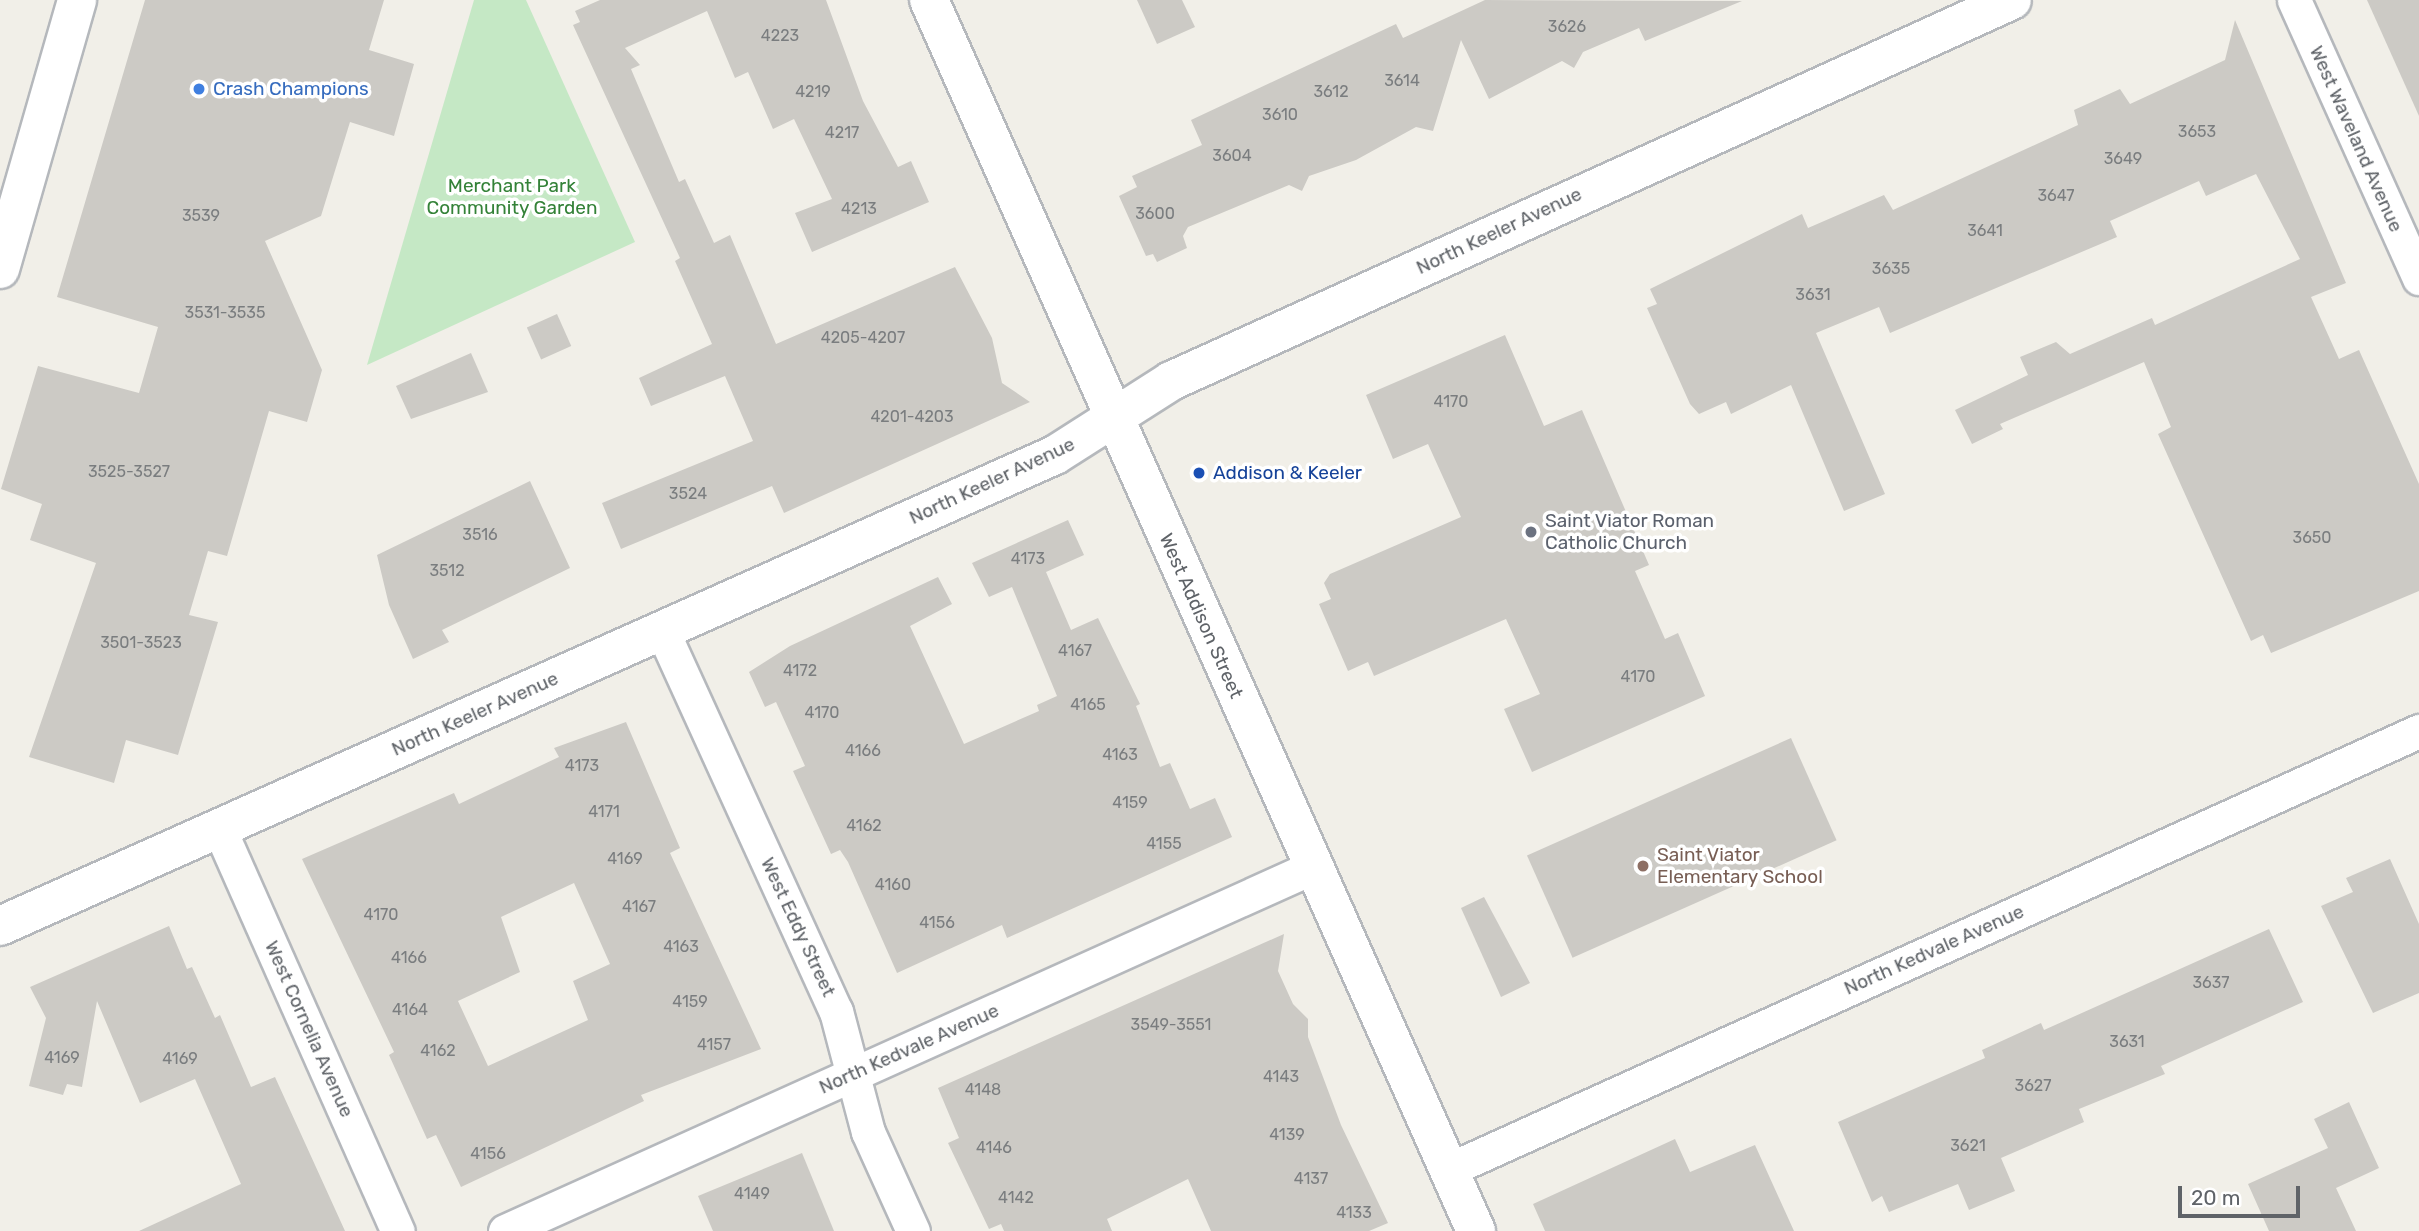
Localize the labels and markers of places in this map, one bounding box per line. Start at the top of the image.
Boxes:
place label: Crash Champions [213,78,369,100]
marker: Crash Champions [191,81,207,97]
place label: Addison & Keeler [1213,462,1362,484]
marker: Addison & Keeler [1191,465,1207,481]
place label: Saint Viator Roman Catholic Church [1545,510,1715,554]
marker: Saint Viator Roman Catholic Church [1523,524,1539,540]
place label: Saint Viator Elementary School [1657,844,1823,888]
marker: Saint Viator Elementary School [1635,858,1651,874]

